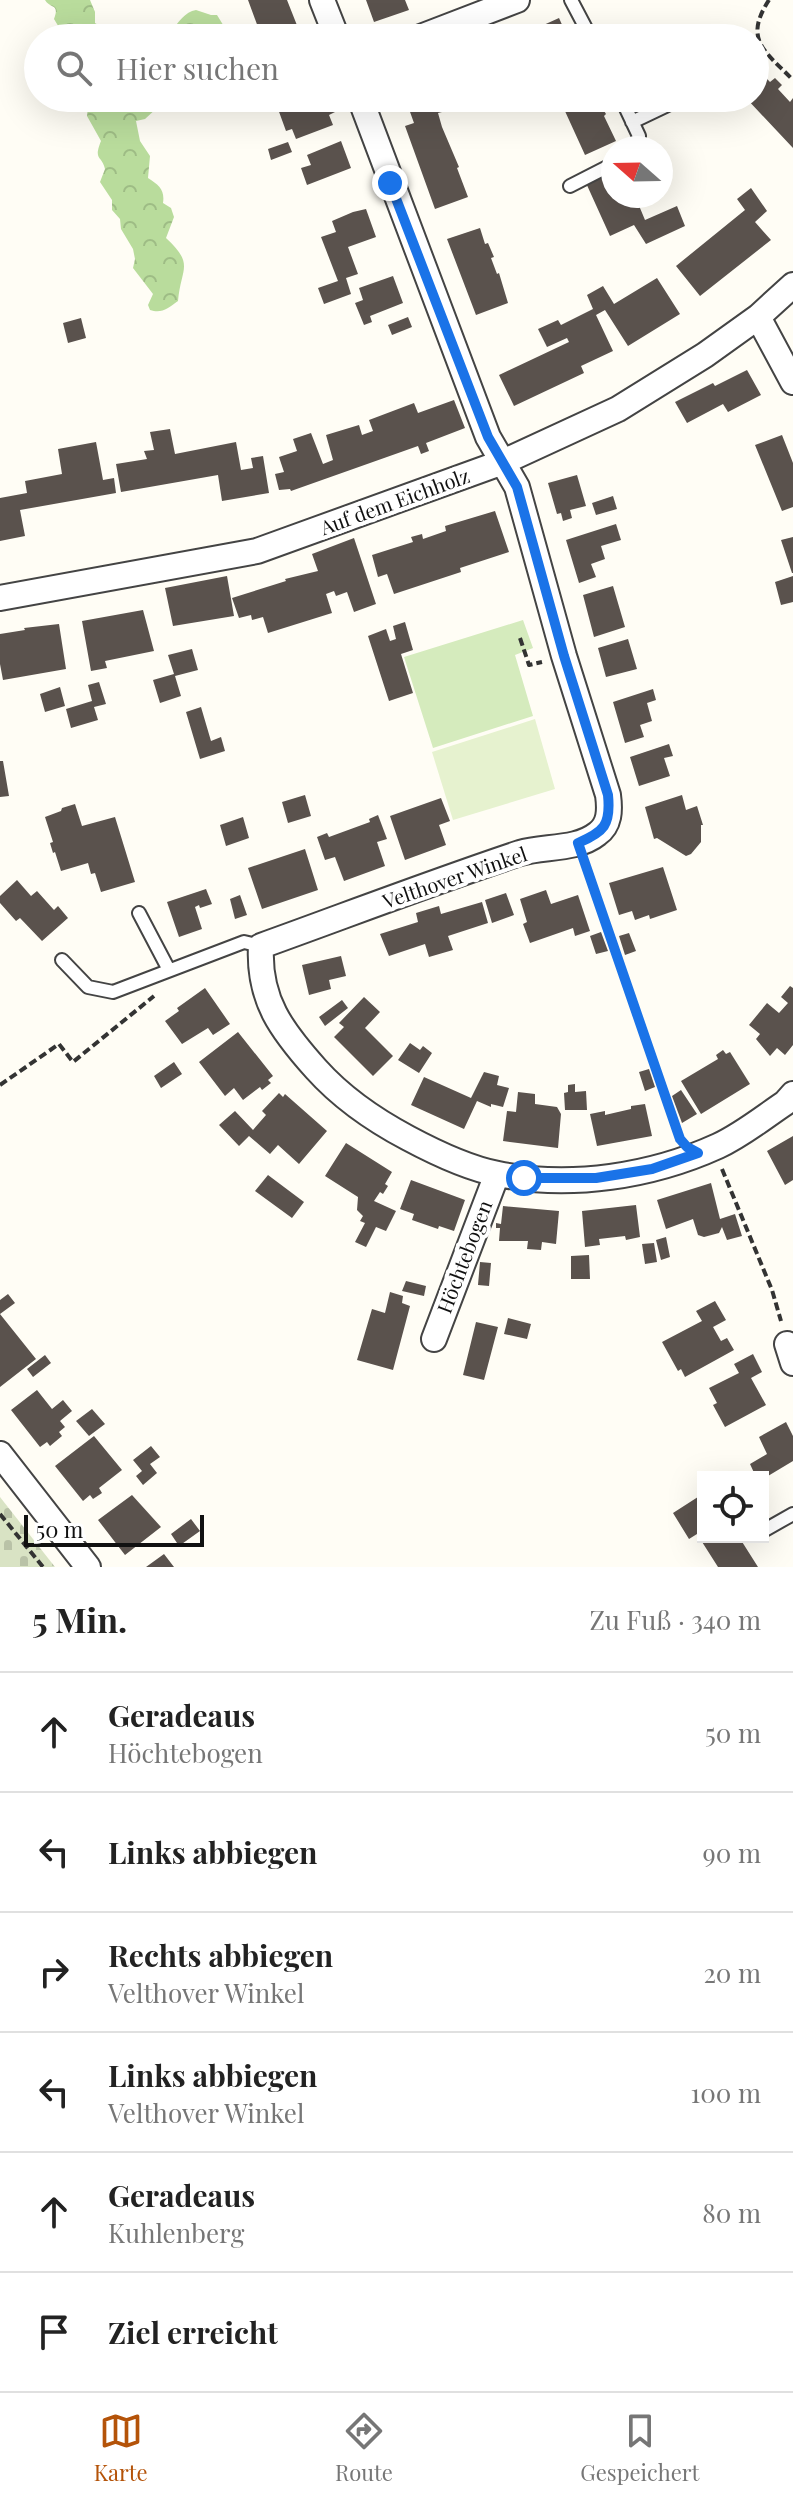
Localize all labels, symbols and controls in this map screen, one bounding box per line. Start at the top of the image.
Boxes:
search box [24,24,769,112]
icon: search [52,46,96,90]
text: Hier suchen [116,48,279,88]
north arrow [601,136,673,208]
route end [372,165,408,201]
street label: Auf dem Eichholz [315,461,473,540]
street label: Velthover Winkel [378,839,531,914]
route start [506,1160,542,1196]
street label: Höchtebogen [430,1196,498,1317]
map controls [697,1471,769,1543]
button: locate [697,1471,769,1543]
scale bar [24,1511,204,1547]
text: 50 m [36,1514,83,1544]
text: 5 Min. [32,1596,127,1642]
text: Zu Fuß · 340 m [590,1602,761,1637]
text: Geradeaus [108,1695,255,1735]
icon: ahead [32,1710,76,1754]
text: 50 m [705,1715,761,1750]
text: Höchtebogen [108,1735,263,1770]
icon: left [32,1830,76,1874]
text: Links abbiegen [108,1832,317,1872]
text: 90 m [703,1835,761,1870]
text: Rechts abbiegen [108,1935,333,1975]
icon: right [32,1950,76,1994]
text: 20 m [703,1955,761,1990]
text: Velthover Winkel [108,1975,304,2010]
text: Links abbiegen [108,2055,317,2095]
icon: left [32,2070,76,2114]
text: 100 m [691,2075,761,2110]
text: Velthover Winkel [108,2095,304,2130]
text: Geradeaus [108,2175,255,2215]
icon: ahead [32,2190,76,2234]
text: 80 m [702,2195,761,2230]
text: Kuhlenberg [108,2215,244,2250]
icon: arrive [32,2310,76,2354]
text: Ziel erreicht [108,2312,278,2352]
tab: Karte [94,2409,148,2487]
tab: Route [335,2409,393,2487]
tab: Gespeichert [580,2409,699,2487]

